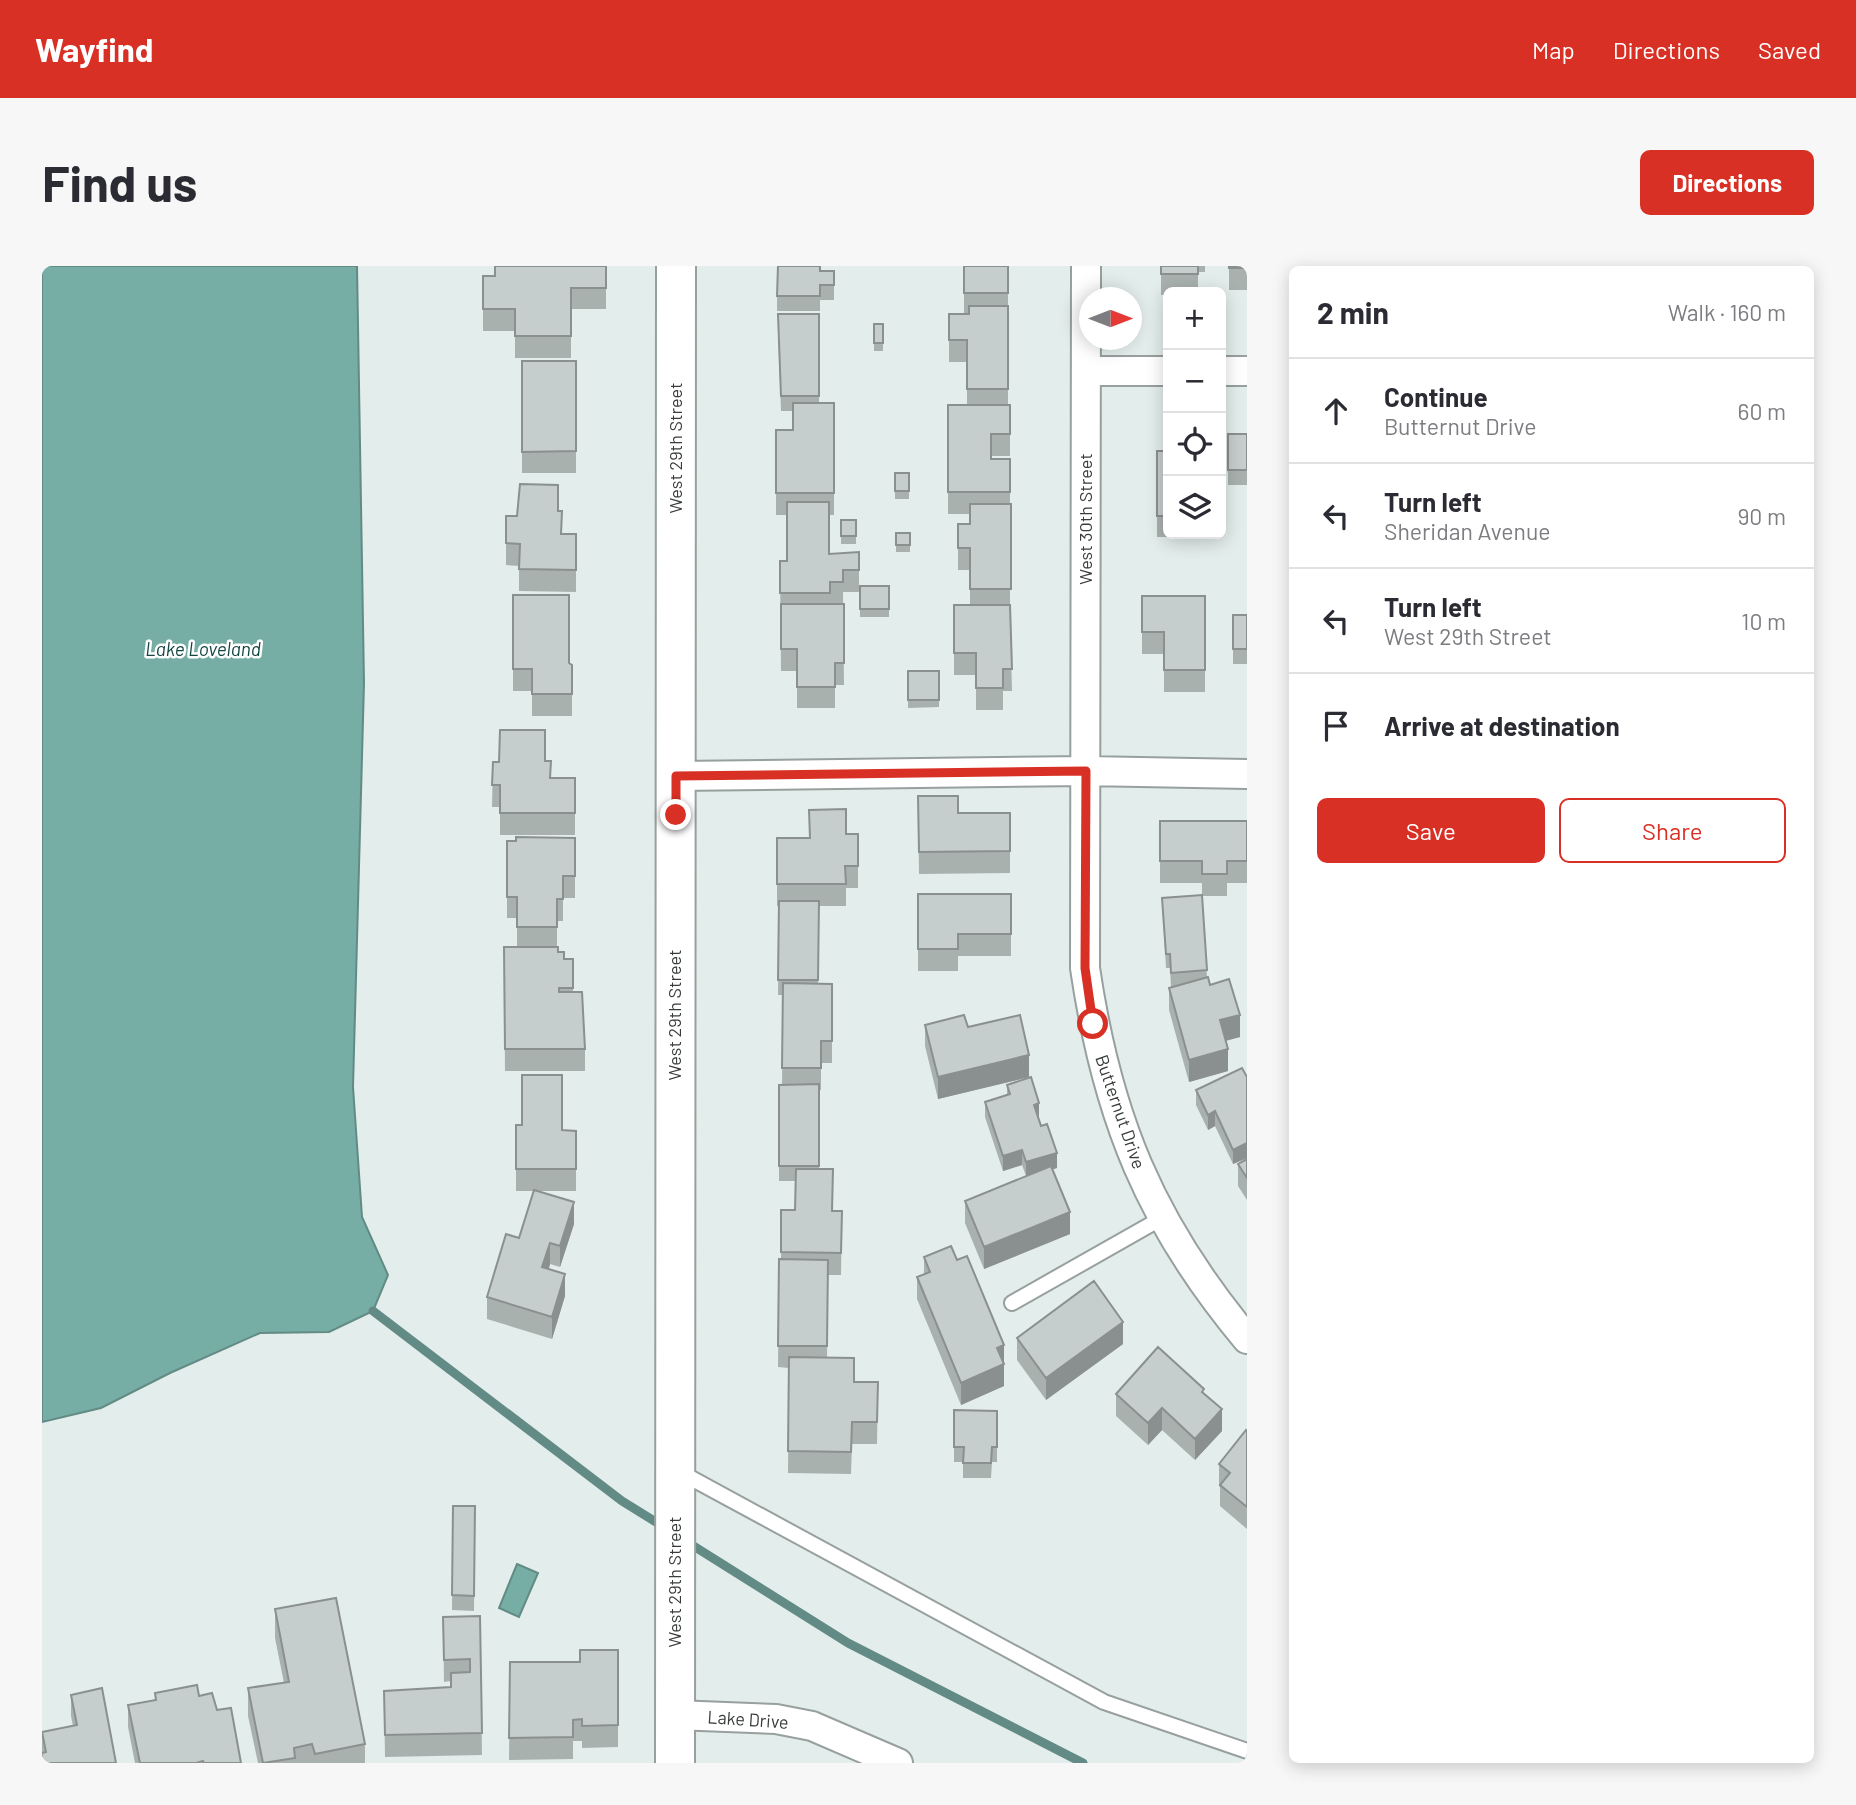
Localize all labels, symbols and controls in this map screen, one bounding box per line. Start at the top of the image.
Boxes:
text: Wayfind [35,29,153,69]
text: Map [1532,35,1575,64]
text: Directions [1613,35,1720,64]
text: Saved [1758,35,1821,64]
button: Directions [1640,150,1814,215]
text: Find us [42,153,197,212]
north arrow [1079,287,1142,350]
map controls [1163,287,1226,539]
button: + [1163,287,1226,350]
text: 2 min [1317,294,1389,330]
text: Walk · 160 m [1668,298,1786,326]
button: − [1163,350,1226,413]
text: Continue [1384,381,1488,412]
street label: West 29th Street [664,382,686,514]
icon: ahead [1317,392,1355,430]
text: 60 m [1738,397,1786,425]
text: Butternut Drive [1384,412,1536,440]
button: locate [1163,413,1226,476]
street label: West 30th Street [1074,453,1096,585]
button: layers [1163,476,1226,539]
text: Turn left [1384,486,1482,517]
icon: left [1317,497,1355,535]
text: 90 m [1737,502,1786,530]
text: Sheridan Avenue [1384,517,1551,545]
text: Turn left [1384,591,1482,622]
icon: left [1317,602,1355,640]
text: 10 m [1741,607,1786,635]
text: West 29th Street [1384,622,1552,650]
water label: Lake Loveland [145,637,261,660]
icon: arrive [1317,707,1355,745]
text: Arrive at destination [1384,710,1620,741]
button: Save [1317,798,1545,863]
button: Share [1559,798,1786,863]
route end [660,799,691,830]
street label: West 29th Street [663,949,685,1081]
route start [1077,1008,1108,1039]
street label: Butternut Drive [1091,1052,1151,1172]
street label: West 29th Street [663,1516,685,1648]
street label: Lake Drive [707,1705,789,1733]

